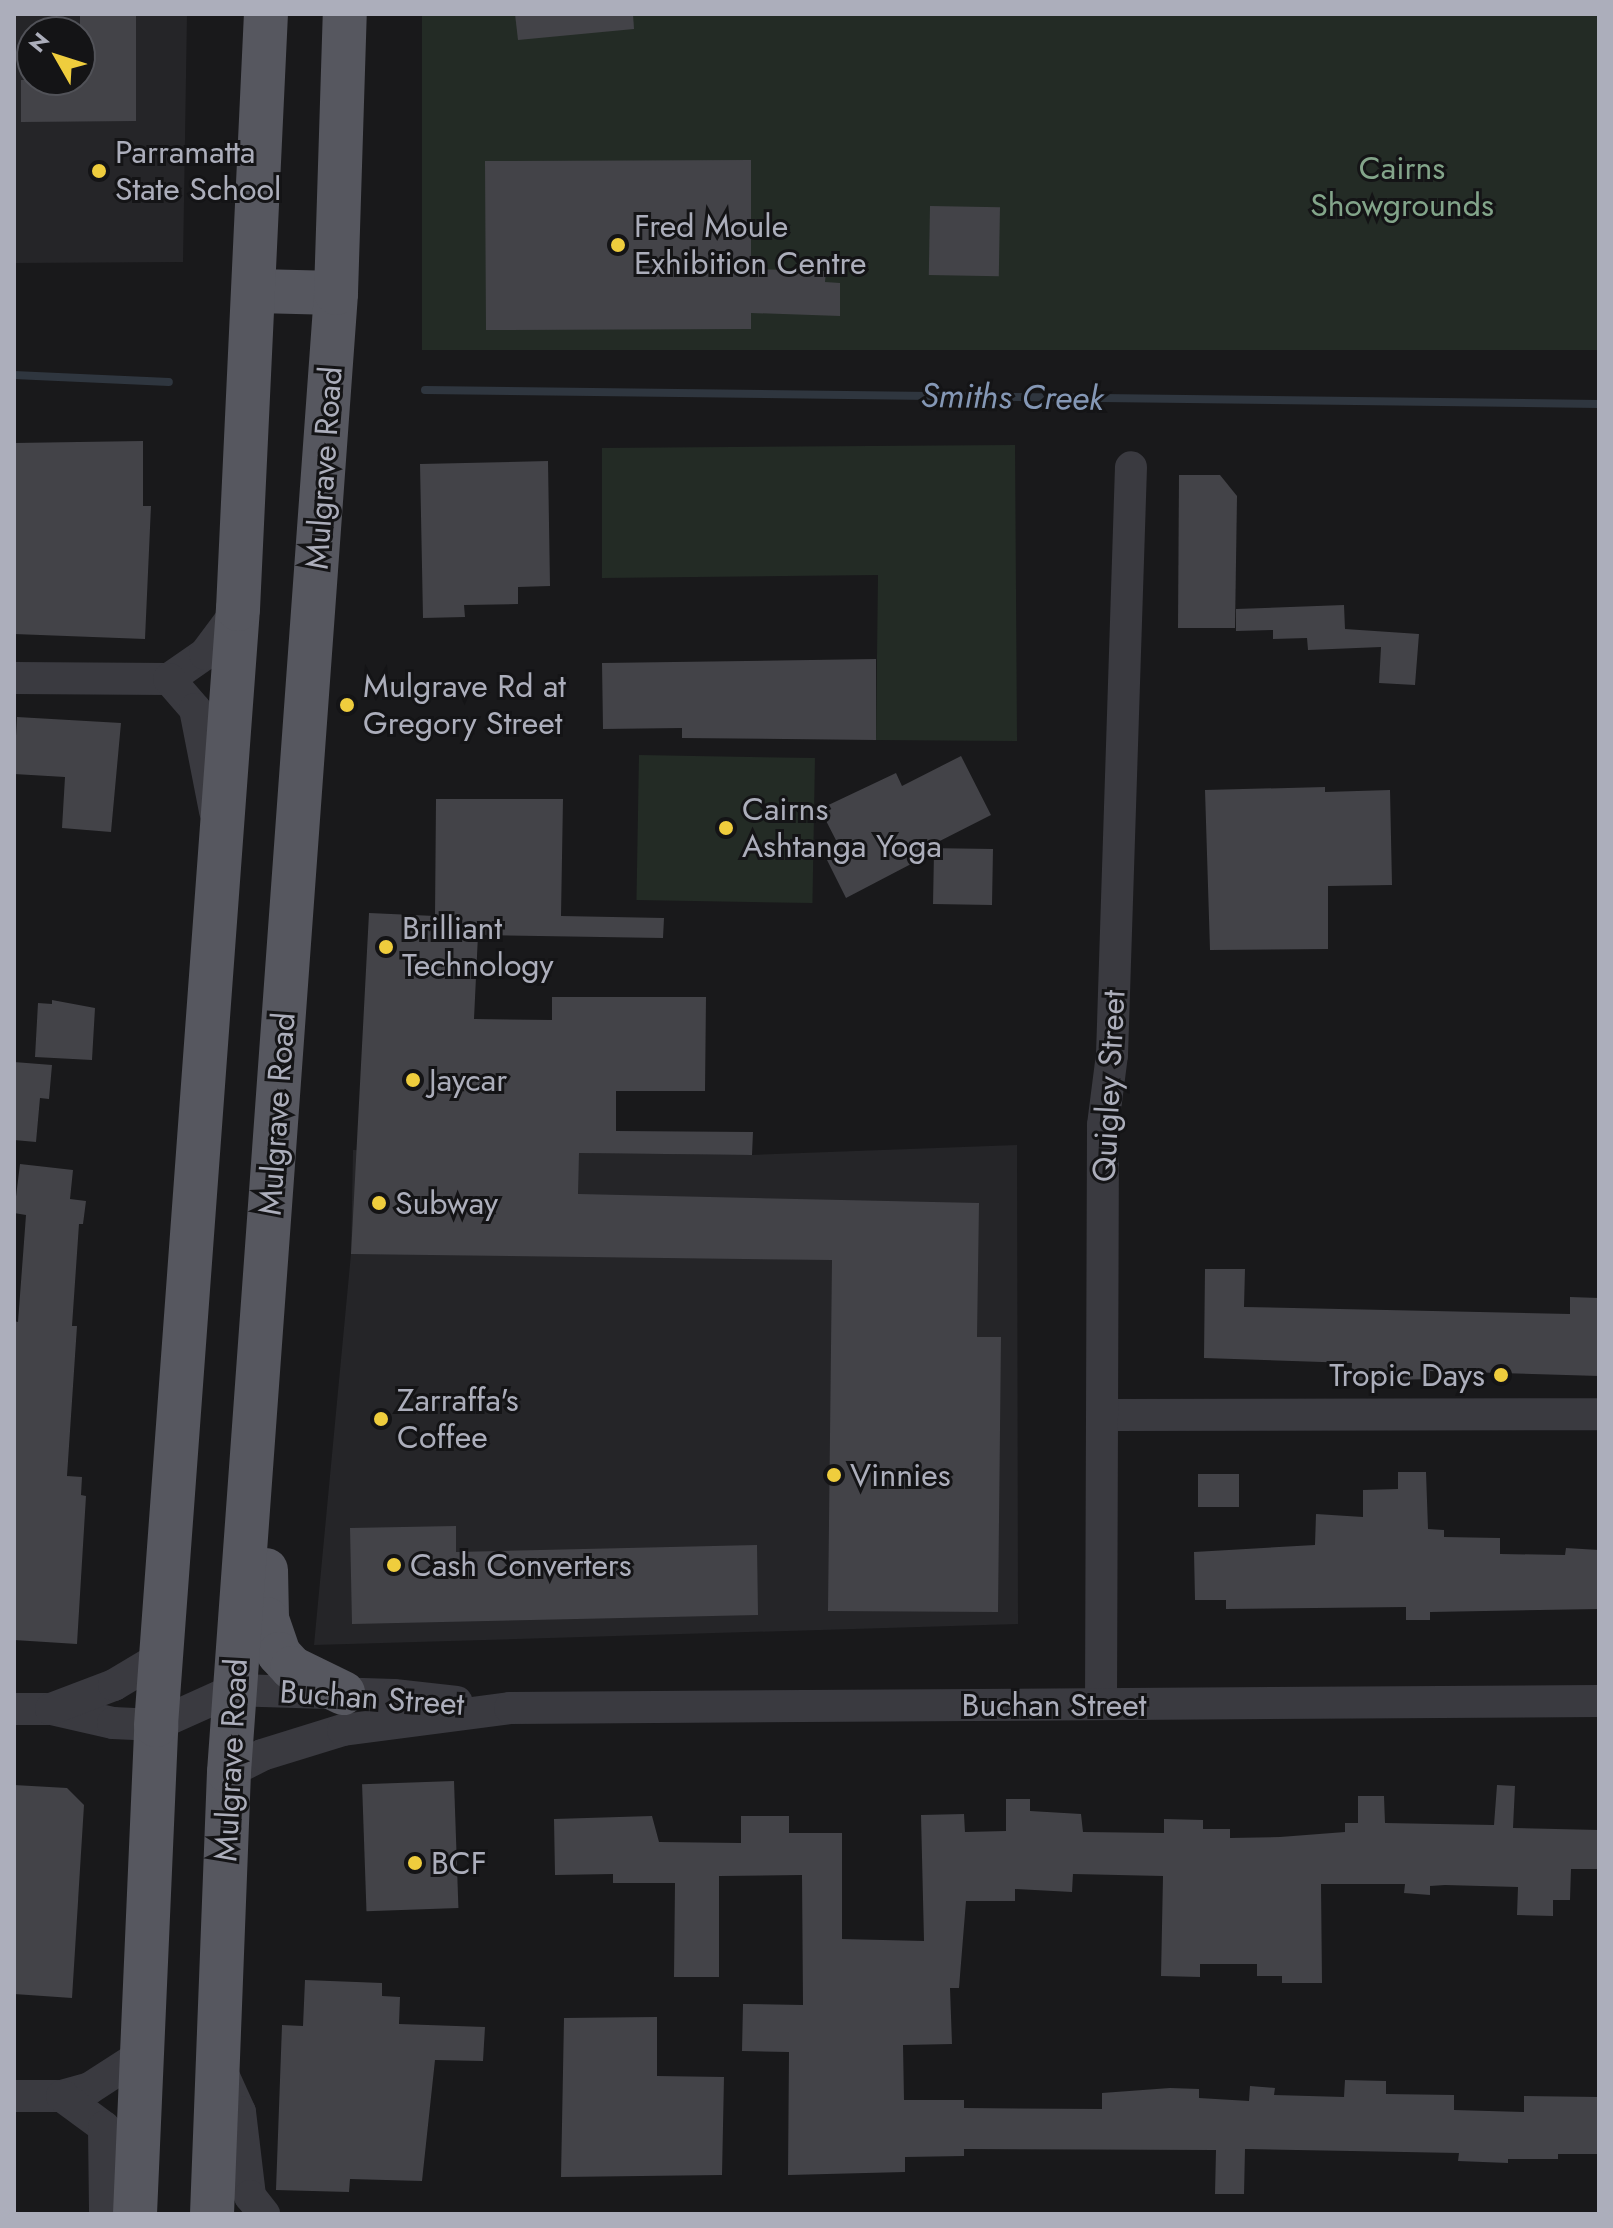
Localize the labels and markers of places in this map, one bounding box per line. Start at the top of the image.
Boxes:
place label: Parramatta State School [115,134,281,209]
marker: Parramatta State School [90,162,108,180]
place label: Fred Moule Exhibition Centre [634,208,866,283]
marker: Fred Moule Exhibition Centre [609,236,627,254]
place label: Mulgrave Rd at Gregory Street [363,668,566,743]
marker: Mulgrave Rd at Gregory Street [338,696,356,714]
place label: Cairns Ashtanga Yoga [742,791,942,866]
marker: Cairns Ashtanga Yoga [717,819,735,837]
place label: Brilliant Technology [402,910,554,985]
marker: Brilliant Technology [377,938,395,956]
place label: Jaycar [429,1061,507,1099]
marker: Jaycar [404,1071,422,1089]
place label: Subway [395,1184,498,1222]
marker: Subway [370,1194,388,1212]
place label: Tropic Days [1329,1356,1485,1394]
marker: Tropic Days [1492,1366,1510,1384]
place label: Zarraffa's Coffee [397,1382,519,1457]
marker: Zarraffa's Coffee [372,1410,390,1428]
place label: Vinnies [850,1456,951,1494]
marker: Vinnies [825,1466,843,1484]
place label: Cash Converters [410,1546,632,1584]
marker: Cash Converters [385,1556,403,1574]
place label: BCF [431,1844,487,1882]
marker: BCF [406,1854,424,1872]

